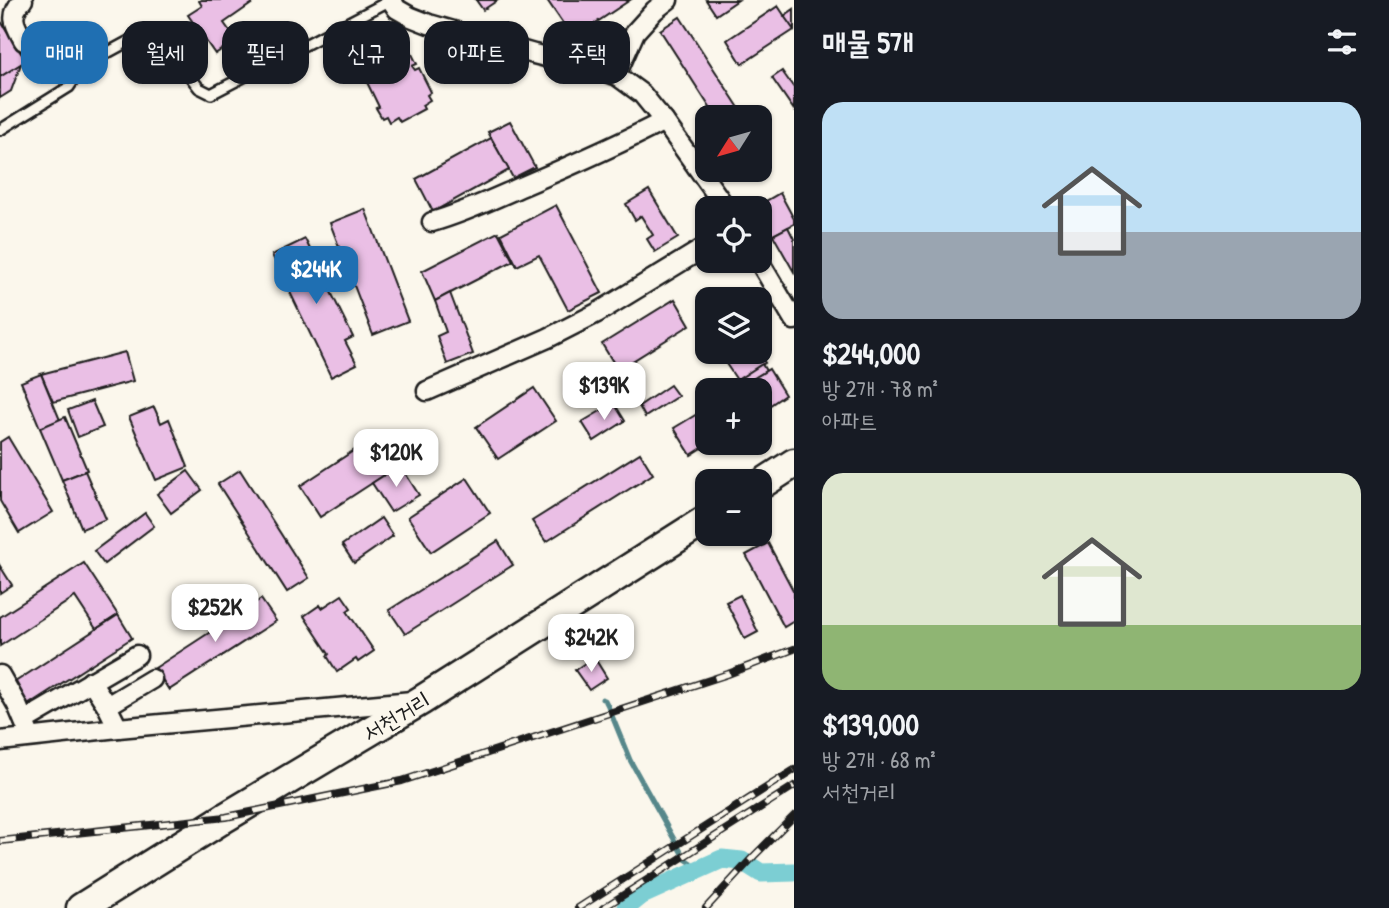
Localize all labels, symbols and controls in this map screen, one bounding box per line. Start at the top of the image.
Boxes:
chip: 매매 [21,21,108,84]
chip: 월세 [122,21,208,84]
chip: 필터 [222,21,309,84]
chip: 신규 [323,21,410,84]
chip: 아파트 [424,21,529,84]
chip: 주택 [543,21,630,84]
text: 매물 5개 [822,22,914,62]
icon: filters [1323,23,1361,61]
north arrow [695,105,772,182]
map controls [695,105,772,546]
icon: home [1029,148,1155,274]
button: locate [695,196,772,273]
pin: $244K [267,246,365,306]
text: $244K [290,253,342,284]
button: layers [695,287,772,364]
text: $244,000 [822,333,920,373]
pin: $139K [555,362,653,422]
text: $139K [579,369,629,400]
text: 방 2개 · 78 m² [822,373,938,404]
button: + [695,378,772,455]
text: 아파트 [822,405,878,436]
pin: $120K [347,430,445,489]
text: $120K [369,436,423,467]
button: − [695,469,772,546]
icon: home [1029,519,1155,645]
pin: $252K [166,584,264,644]
text: $252K [188,591,242,622]
pin: $242K [542,614,640,674]
text: $242K [564,621,618,652]
street label: 서천거리 [356,684,436,748]
text: $139,000 [822,704,919,744]
text: 방 2개 · 68 m² [822,744,936,775]
text: 서천거리 [822,776,896,807]

